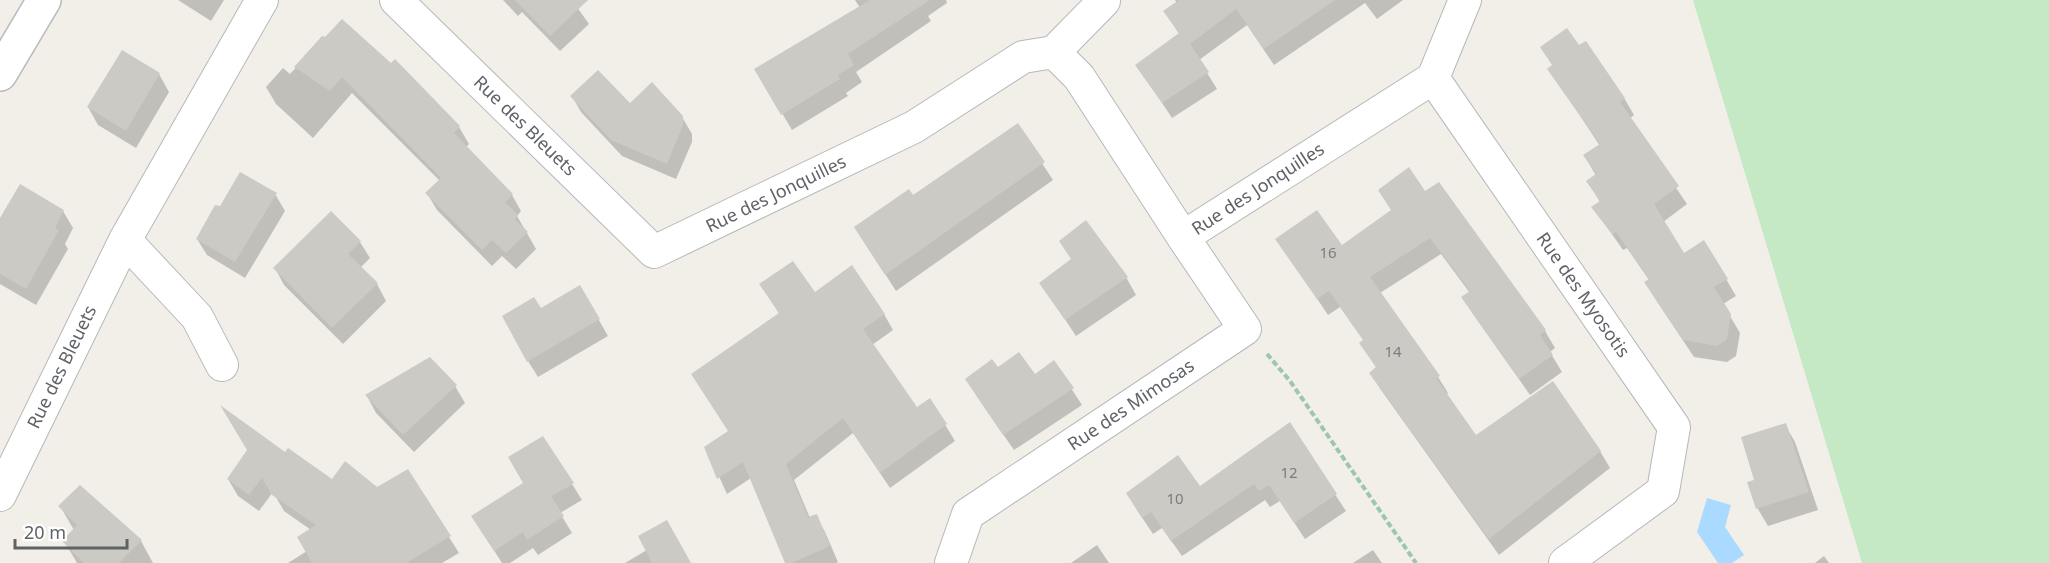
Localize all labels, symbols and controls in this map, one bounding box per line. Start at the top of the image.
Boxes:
street label: Rue des Bleuets [469,70,582,181]
street label: Rue des Jonquilles [1187,136,1328,240]
street label: Rue des Jonquilles [701,149,850,238]
street label: Rue des Myosotis [1532,227,1636,362]
house number: 16 [1319,242,1337,262]
street label: Rue des Bleuets [21,301,101,432]
house number: 14 [1384,341,1402,361]
street label: Rue des Mimosas [1062,353,1198,455]
house number: 12 [1280,462,1298,482]
house number: 10 [1166,488,1184,508]
scale bar [15,512,128,550]
text: 20 m [24,520,66,544]

